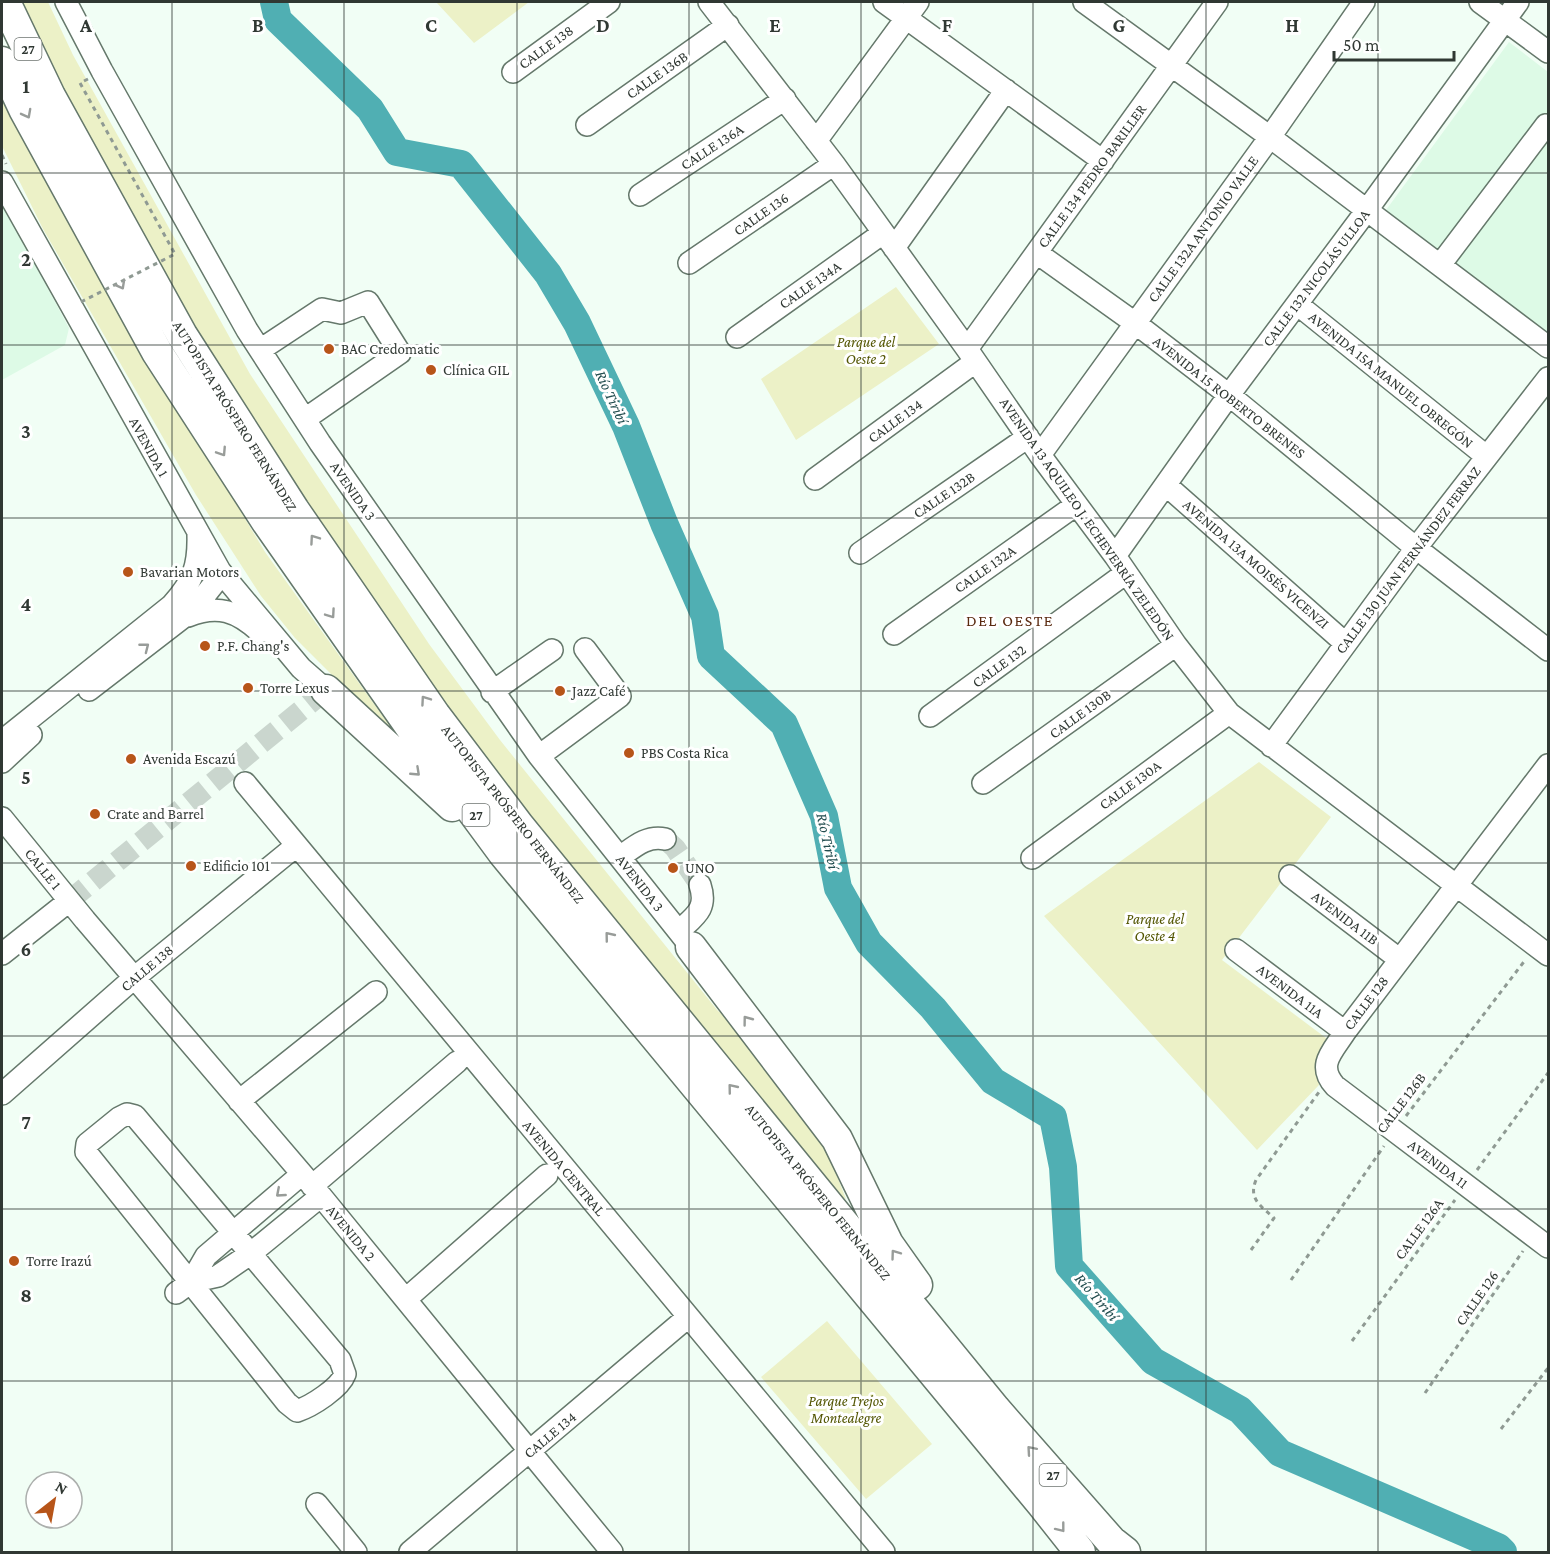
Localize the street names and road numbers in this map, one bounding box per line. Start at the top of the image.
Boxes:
street label: CALLE 138 [516,22,576,72]
road number: 27 [15,38,42,60]
street label: CALLE 136B [623,48,691,102]
street label: CALLE 134 PEDRO BARILLER [1035,101,1150,251]
street label: CALLE 136A [678,121,747,173]
street label: CALLE 132A ANTONIO VALLE [1144,153,1262,305]
street label: CALLE 136 [731,189,791,239]
street label: CALLE 132 NICOLÁS ULLOA [1259,206,1373,350]
street label: CALLE 134A [776,258,844,312]
street label: AVENIDA 15A MANUEL OBREGÓN [1306,309,1477,451]
street label: AUTOPISTA PRÓSPERO FERNÁNDEZ [170,318,301,514]
street label: AVENIDA 15 ROBERTO BRENES [1150,333,1308,461]
street label: AVENIDA 13 AQUILEO J. ECHEVERRÍA ZELEDÓN [996,395,1178,644]
street label: CALLE 134 [865,396,925,446]
street label: AVENIDA 1 [126,414,172,480]
street label: AVENIDA 3 [327,459,379,523]
street label: CALLE 130 JUAN FERNÁNDEZ FERRAZ [1332,463,1485,657]
street label: CALLE 132B [910,469,978,521]
street label: AVENIDA 13A MOISÉS VICENZI [1180,496,1332,632]
street label: CALLE 132A [951,542,1019,596]
street label: CALLE 132 [969,641,1029,691]
street label: CALLE 130B [1046,686,1114,742]
street label: AUTOPISTA PRÓSPERO FERNÁNDEZ [438,722,588,906]
street label: CALLE 130A [1096,757,1164,813]
road number: 27 [462,804,490,826]
street label: CALLE 1 [22,845,64,893]
street label: AVENIDA 3 [613,851,667,915]
street label: AVENIDA 11B [1309,888,1381,948]
street label: CALLE 138 [118,942,176,994]
street label: AVENIDA 11A [1254,961,1327,1021]
street label: CALLE 128 [1341,973,1391,1033]
street label: CALLE 126B [1373,1070,1429,1136]
street label: AUTOPISTA PRÓSPERO FERNÁNDEZ [742,1101,894,1283]
street label: AVENIDA CENTRAL [519,1117,609,1219]
street label: AVENIDA 11 [1405,1136,1471,1192]
street label: CALLE 126A [1392,1195,1447,1263]
street label: AVENIDA 2 [323,1202,379,1264]
street label: CALLE 126 [1452,1268,1502,1328]
street label: CALLE 134 [521,1409,579,1461]
road number: 27 [1040,1464,1066,1486]

